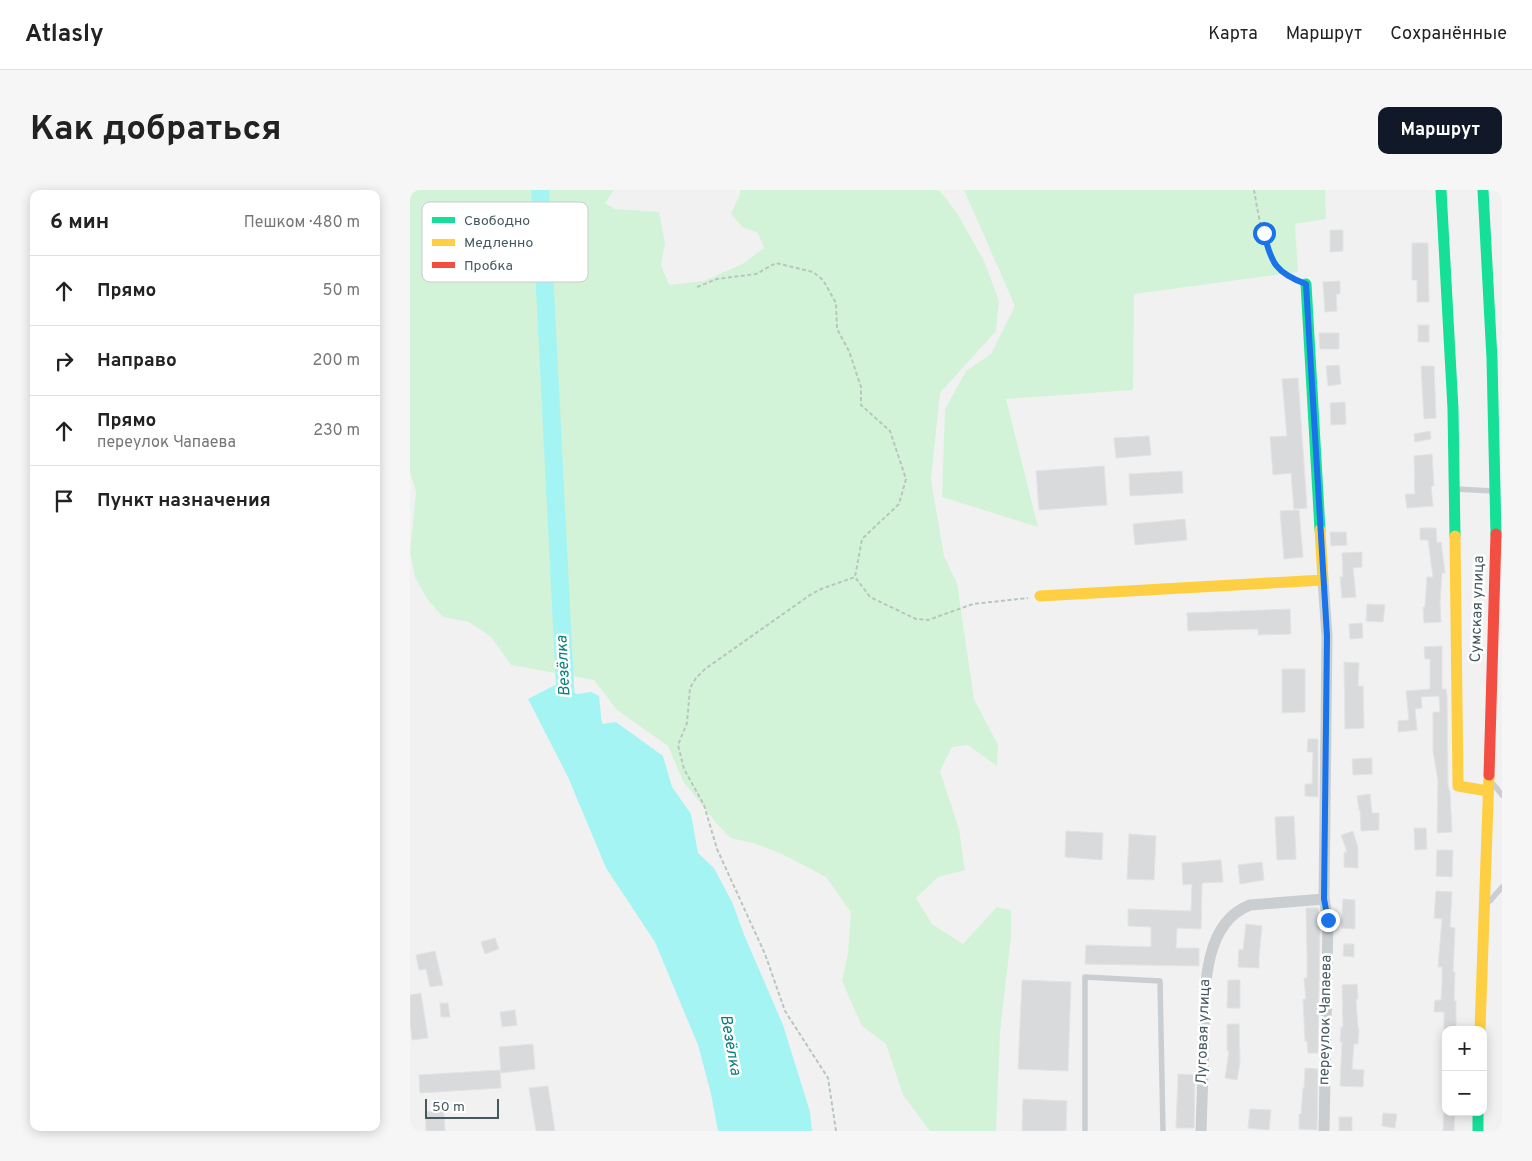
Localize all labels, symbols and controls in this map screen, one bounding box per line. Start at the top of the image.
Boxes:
text: Atlasly [25,20,104,50]
text: Карта [1208,23,1258,46]
text: Маршрут [1286,23,1362,46]
text: Сохранённые [1390,23,1507,46]
button: Маршрут [1378,107,1502,154]
text: Как добраться [30,108,282,152]
legend [422,202,588,282]
text: 6 мин [50,209,109,236]
text: Пешком · 480 m [244,213,360,233]
text: Свободно [464,213,530,230]
route start [1253,222,1276,245]
text: Медленно [464,235,533,252]
text: Пробка [464,258,513,275]
icon: ahead [50,277,78,305]
text: Прямо [97,279,156,303]
text: 50 m [323,281,360,301]
icon: right [50,347,78,375]
text: Направо [97,349,177,373]
text: 200 m [312,351,360,371]
text: Прямо [97,409,156,433]
icon: ahead [50,417,78,445]
text: 230 m [313,421,360,441]
text: переулок Чапаева [97,433,236,453]
icon: arrive [50,487,78,515]
text: Пункт назначения [97,489,271,513]
street label: Сумская улица [1467,555,1489,663]
water label: Везёлка [552,634,576,697]
route end [1317,909,1340,932]
street label: переулок Чапаева [1315,955,1337,1085]
street label: Луговая улица [1193,979,1215,1085]
water label: Везёлка [715,1013,745,1078]
map controls [1442,1026,1487,1116]
button: + [1442,1026,1487,1071]
button: − [1442,1071,1487,1116]
scale bar [425,1096,499,1119]
text: 50 m [432,1099,465,1116]

